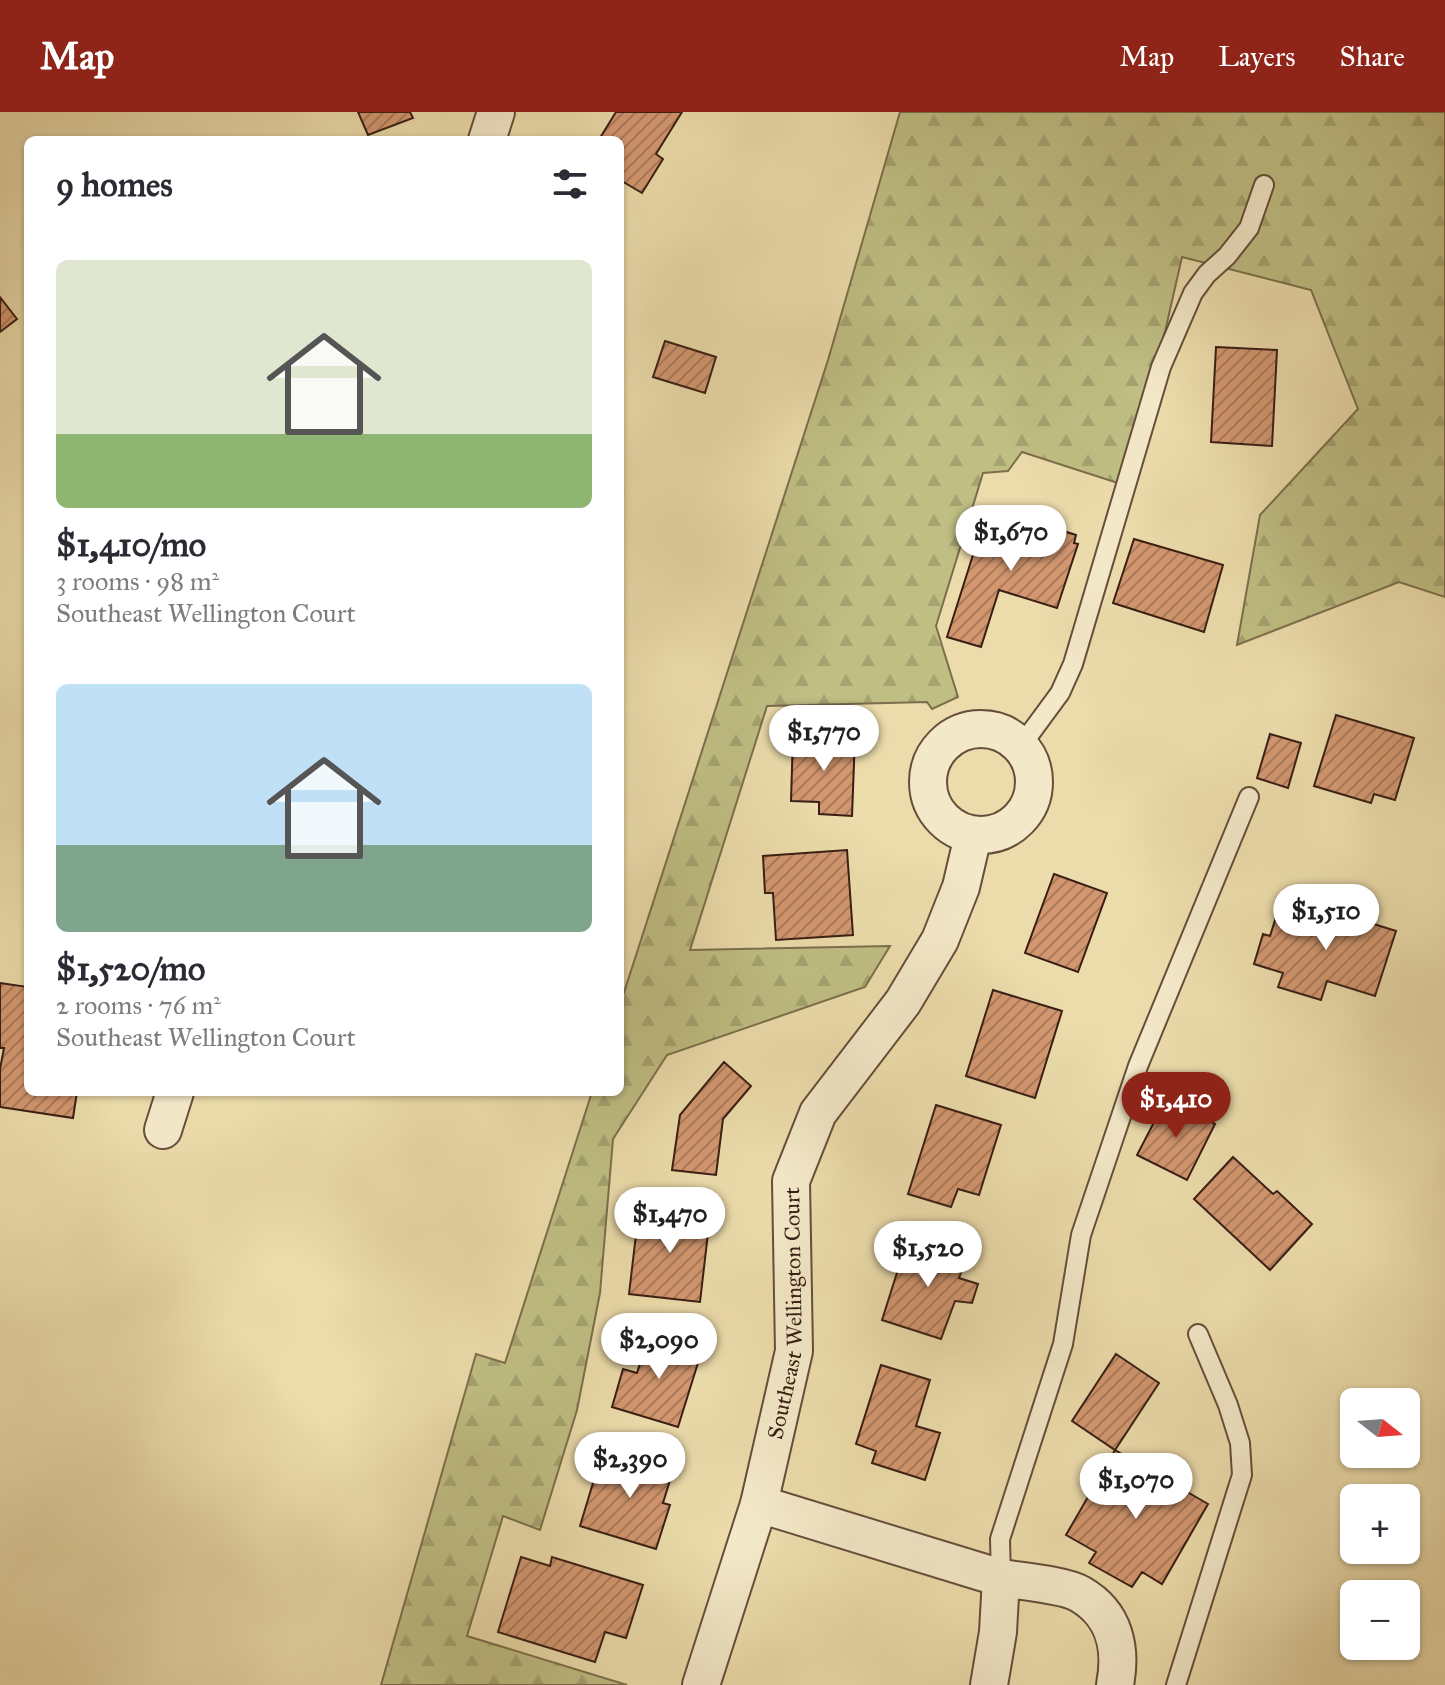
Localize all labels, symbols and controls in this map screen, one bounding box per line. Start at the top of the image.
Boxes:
text: Map [40,33,114,79]
text: Map [1119,39,1174,74]
text: Layers [1218,39,1296,74]
text: Share [1340,39,1405,74]
icon: filters [548,162,592,206]
text: 9 homes [56,164,173,205]
icon: home [252,312,396,456]
pin: $1,670 [946,505,1076,573]
text: $1,670 [974,515,1048,547]
text: $1,410/mo [56,524,206,565]
text: 3 rooms · 98 m² [56,565,219,597]
text: Southeast Wellington Court [56,597,356,629]
pin: $1,770 [759,705,889,773]
text: $1,770 [787,715,861,747]
icon: home [252,736,396,880]
pin: $1,510 [1261,884,1391,952]
text: $1,510 [1291,894,1361,926]
text: $1,520/mo [56,948,205,989]
text: 2 rooms · 76 m² [56,989,221,1021]
text: Southeast Wellington Court [56,1021,356,1053]
pin: $1,410 [1111,1072,1241,1140]
text: $1,410 [1140,1082,1212,1114]
pin: $1,470 [605,1187,735,1255]
street label: Southeast Wellington Court [761,1187,807,1442]
text: $1,470 [632,1197,708,1229]
pin: $1,520 [863,1221,993,1289]
text: $1,520 [892,1231,964,1263]
pin: $2,090 [594,1313,724,1381]
text: $2,090 [619,1323,699,1355]
north arrow [1340,1388,1420,1468]
map controls [1340,1388,1420,1660]
pin: $2,390 [565,1432,695,1500]
text: $2,390 [592,1442,668,1474]
pin: $1,070 [1071,1453,1201,1521]
text: $1,070 [1098,1463,1174,1495]
button: + [1340,1484,1420,1564]
button: − [1340,1580,1420,1660]

